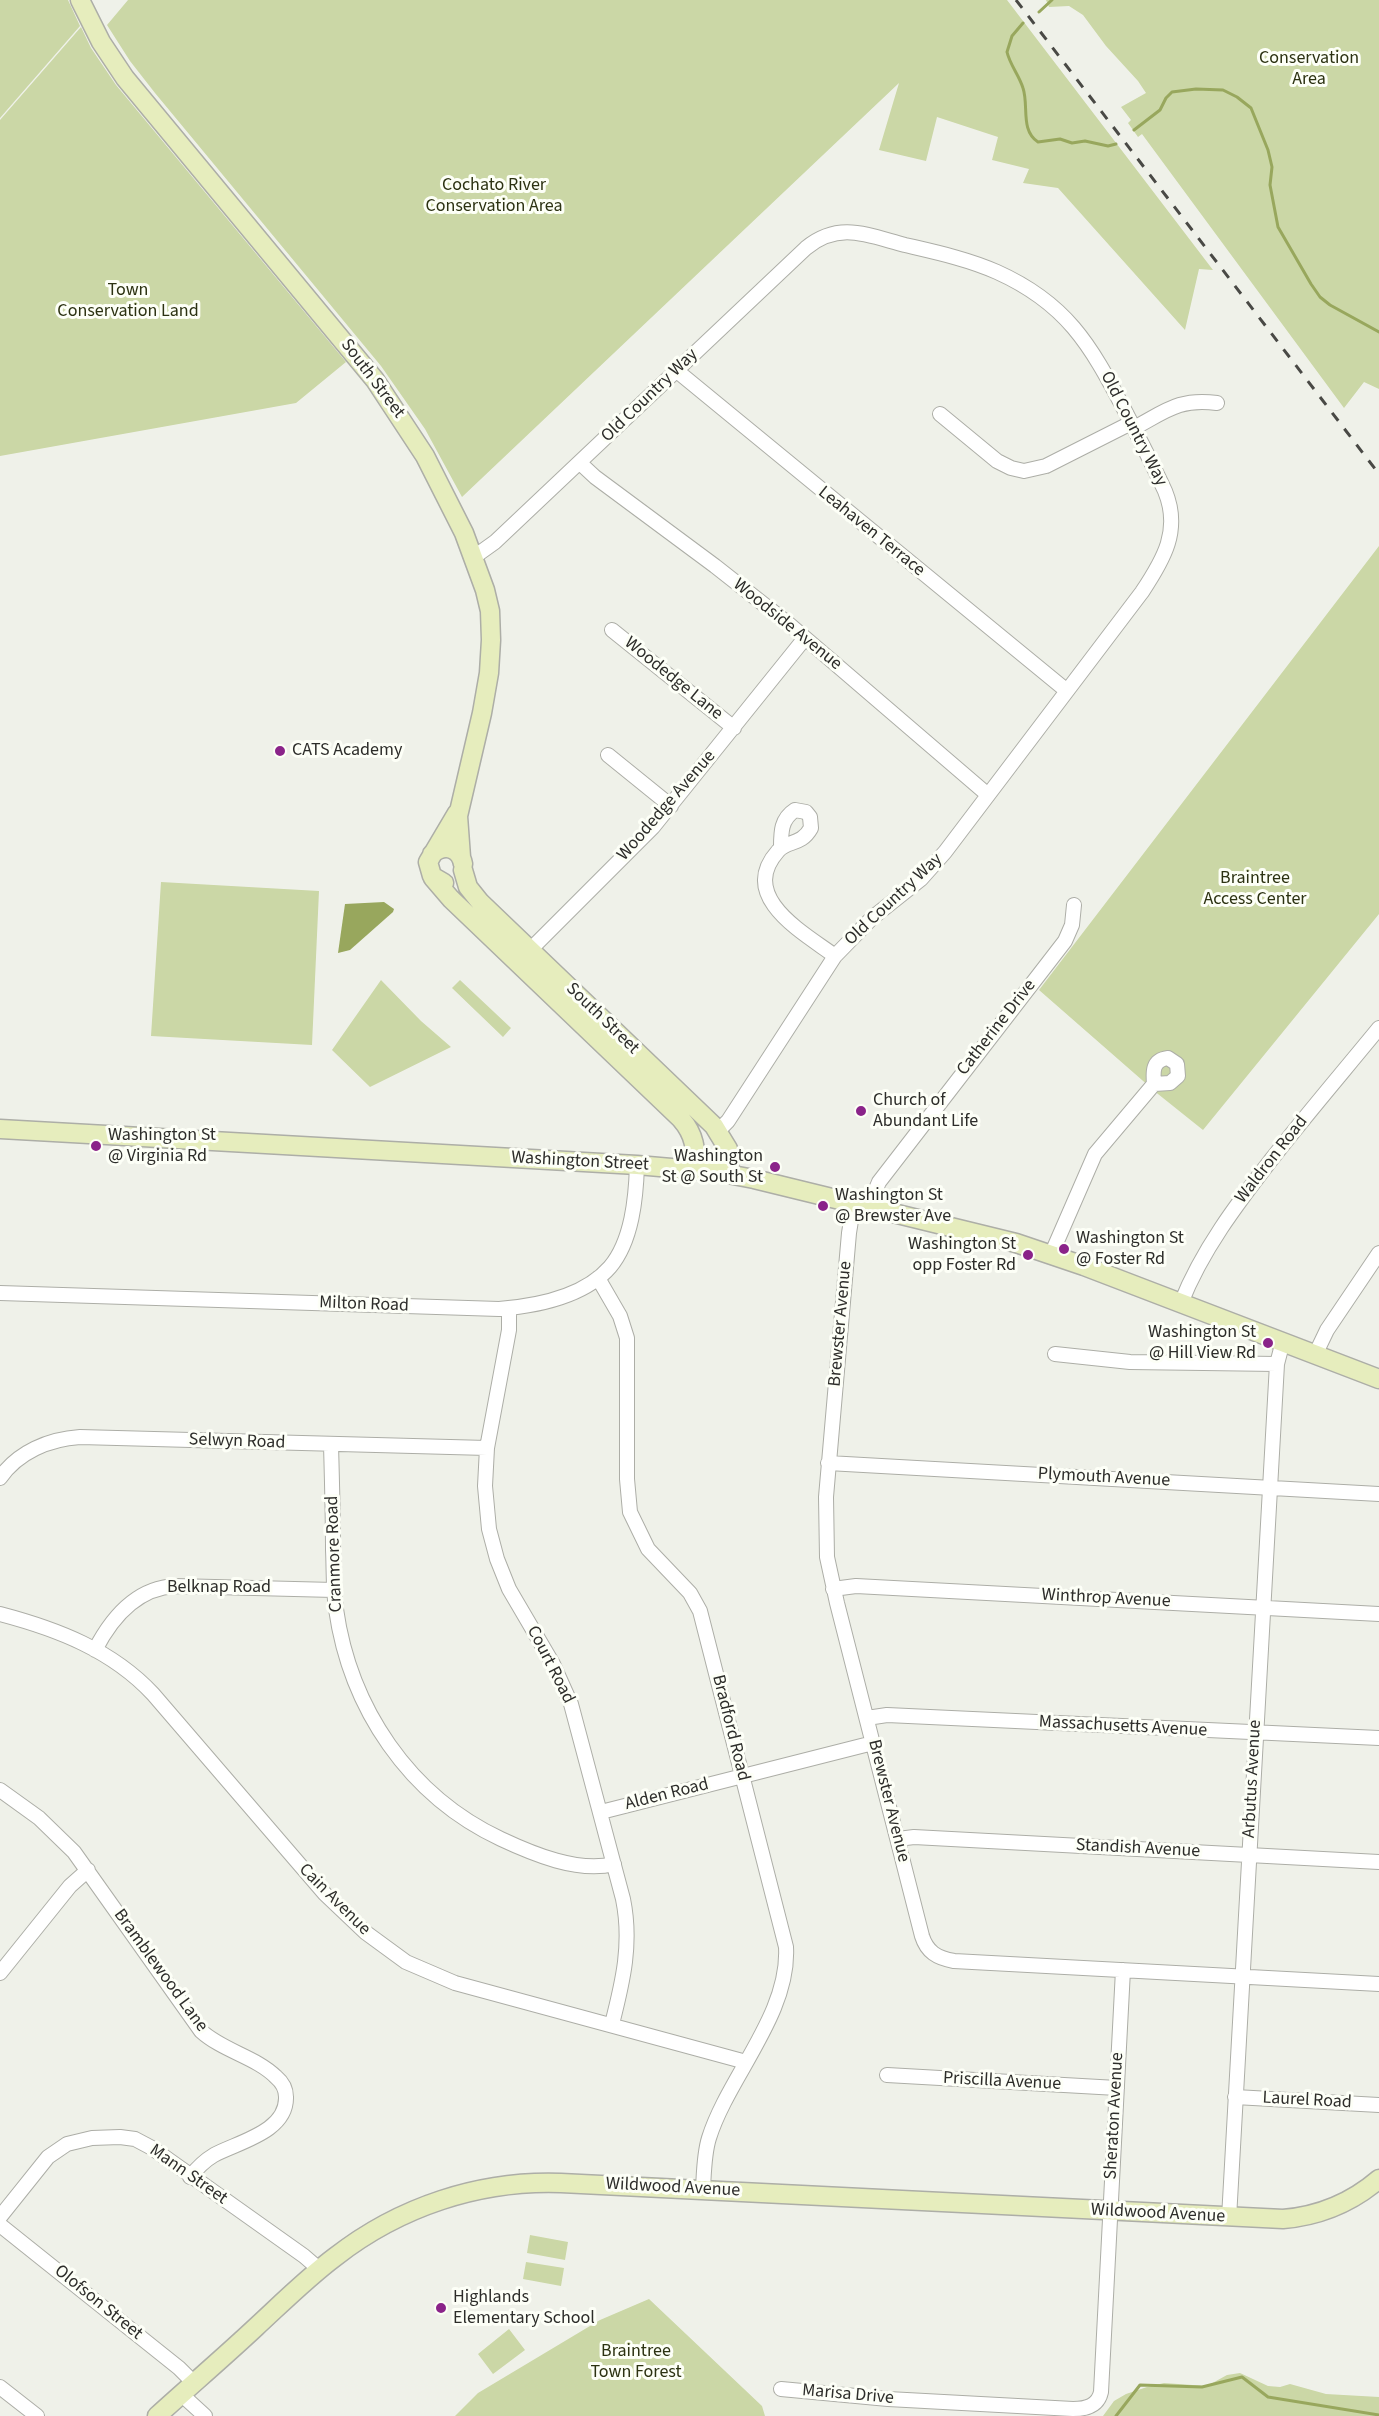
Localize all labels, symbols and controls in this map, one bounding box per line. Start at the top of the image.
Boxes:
park label: Conservation Area [1259,48,1359,90]
park label: Cochato River Conservation Area [425,175,563,218]
park label: Town Conservation Land [57,280,199,322]
street label: South Street [335,335,409,423]
street label: Old Country Way [597,344,703,448]
street label: Old Country Way [1095,368,1171,490]
street label: Leahaven Terrace [813,482,929,582]
street label: Woodside Avenue [728,575,846,675]
street label: Woodedge Lane [619,633,727,725]
place label: CATS Academy [292,740,402,762]
marker: CATS Academy [273,744,287,758]
street label: Woodedge Avenue [613,746,721,866]
street label: Old Country Way [841,849,947,951]
park label: Braintree Access Center [1203,868,1307,910]
street label: Catherine Drive [953,976,1041,1080]
street label: South Street [561,979,643,1059]
place label: Church of Abundant Life [873,1090,978,1132]
marker: Church of Abundant Life [854,1104,868,1118]
street label: Waldron Road [1231,1112,1313,1208]
place label: Washington St @ Virginia Rd [108,1125,216,1168]
marker: Washington St @ Virginia Rd [89,1139,103,1153]
place label: Washington St @ South St [661,1146,763,1188]
street label: Washington Street [511,1148,649,1176]
marker: Washington St @ South St [768,1160,782,1174]
place label: Washington St @ Brewster Ave [835,1185,951,1228]
marker: Washington St @ Brewster Ave [816,1199,830,1213]
place label: Washington St @ Foster Rd [1076,1228,1184,1270]
place label: Washington St opp Foster Rd [908,1234,1016,1276]
marker: Washington St @ Foster Rd [1057,1242,1071,1256]
marker: Washington St opp Foster Rd [1021,1248,1035,1262]
street label: Brewster Avenue [825,1260,857,1388]
street label: Milton Road [319,1293,409,1317]
place label: Washington St @ Hill View Rd [1148,1322,1256,1364]
marker: Washington St @ Hill View Rd [1261,1336,1275,1350]
street label: Selwyn Road [188,1430,286,1454]
street label: Plymouth Avenue [1037,1464,1171,1492]
street label: Cranmore Road [322,1495,348,1613]
street label: Belknap Road [167,1577,271,1599]
street label: Winthrop Avenue [1041,1585,1171,1613]
street label: Court Road [521,1623,579,1707]
street label: Bradford Road [706,1673,754,1783]
street label: Massachusetts Avenue [1038,1712,1208,1742]
street label: Arbutus Avenue [1239,1719,1267,1839]
street label: Brewster Avenue [862,1737,914,1865]
street label: Alden Road [623,1774,711,1816]
street label: Standish Avenue [1075,1835,1201,1863]
street label: Cain Avenue [294,1860,374,1940]
street label: Bramblewood Lane [108,1905,212,2037]
street label: Sheraton Avenue [1101,2052,1129,2180]
street label: Priscilla Avenue [942,2068,1062,2096]
street label: Laurel Road [1262,2088,1352,2114]
street label: Mann Street [145,2140,231,2210]
street label: Wildwood Avenue [605,2174,741,2202]
street label: Wildwood Avenue [1090,2200,1226,2228]
street label: Olofson Street [50,2261,146,2345]
place label: Highlands Elementary School [453,2287,595,2330]
marker: Highlands Elementary School [434,2301,448,2315]
park label: Braintree Town Forest [590,2341,682,2384]
street label: Marisa Drive [801,2380,895,2410]

